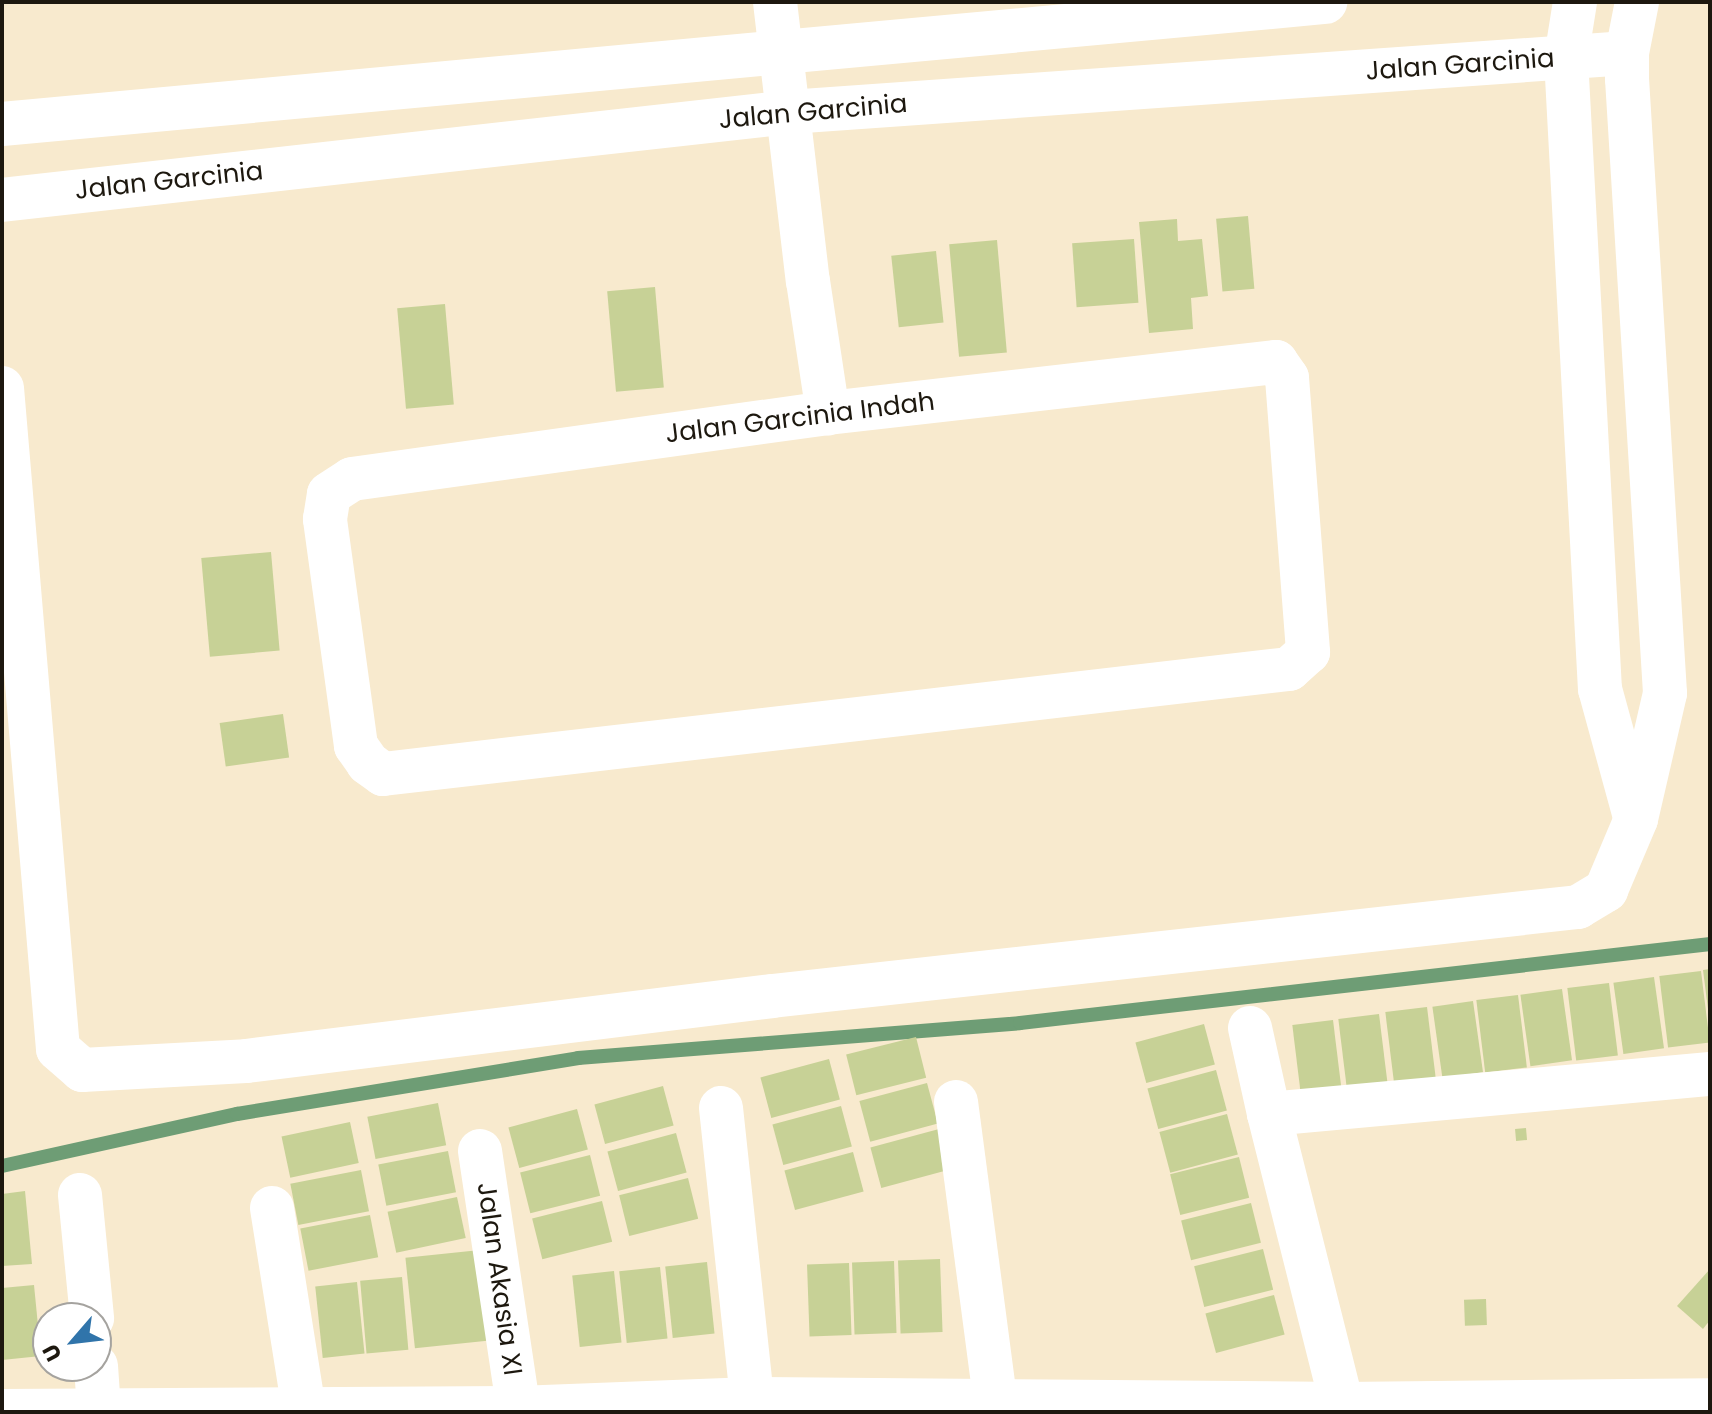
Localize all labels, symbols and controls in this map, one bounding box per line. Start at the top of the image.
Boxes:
street label: Jalan Garcinia [1365,43,1555,87]
street label: Jalan Garcinia [717,88,909,136]
street label: Jalan Garcinia [73,156,265,206]
street label: Jalan Garcinia Indah [664,386,936,450]
street label: Jalan Akasia XI [470,1181,528,1377]
north arrow [32,1302,112,1382]
text: U [35,1338,69,1367]

